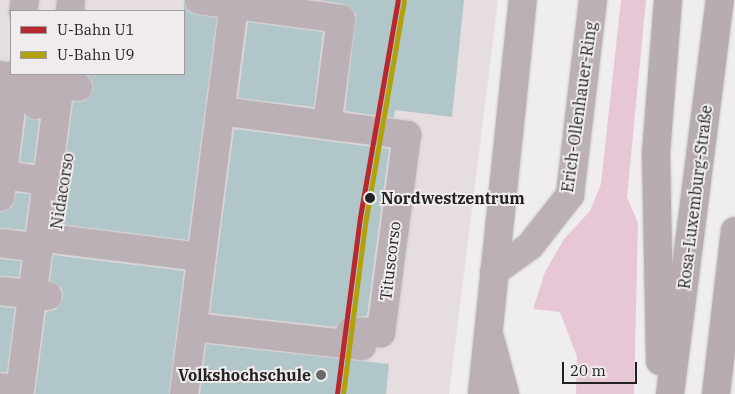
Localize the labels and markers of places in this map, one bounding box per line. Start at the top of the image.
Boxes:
place label: Nordwestzentrum [381,188,525,208]
marker: Nordwestzentrum [363,191,377,205]
place label: Volkshochschule [178,365,311,385]
marker: Volkshochschule [315,369,327,381]

